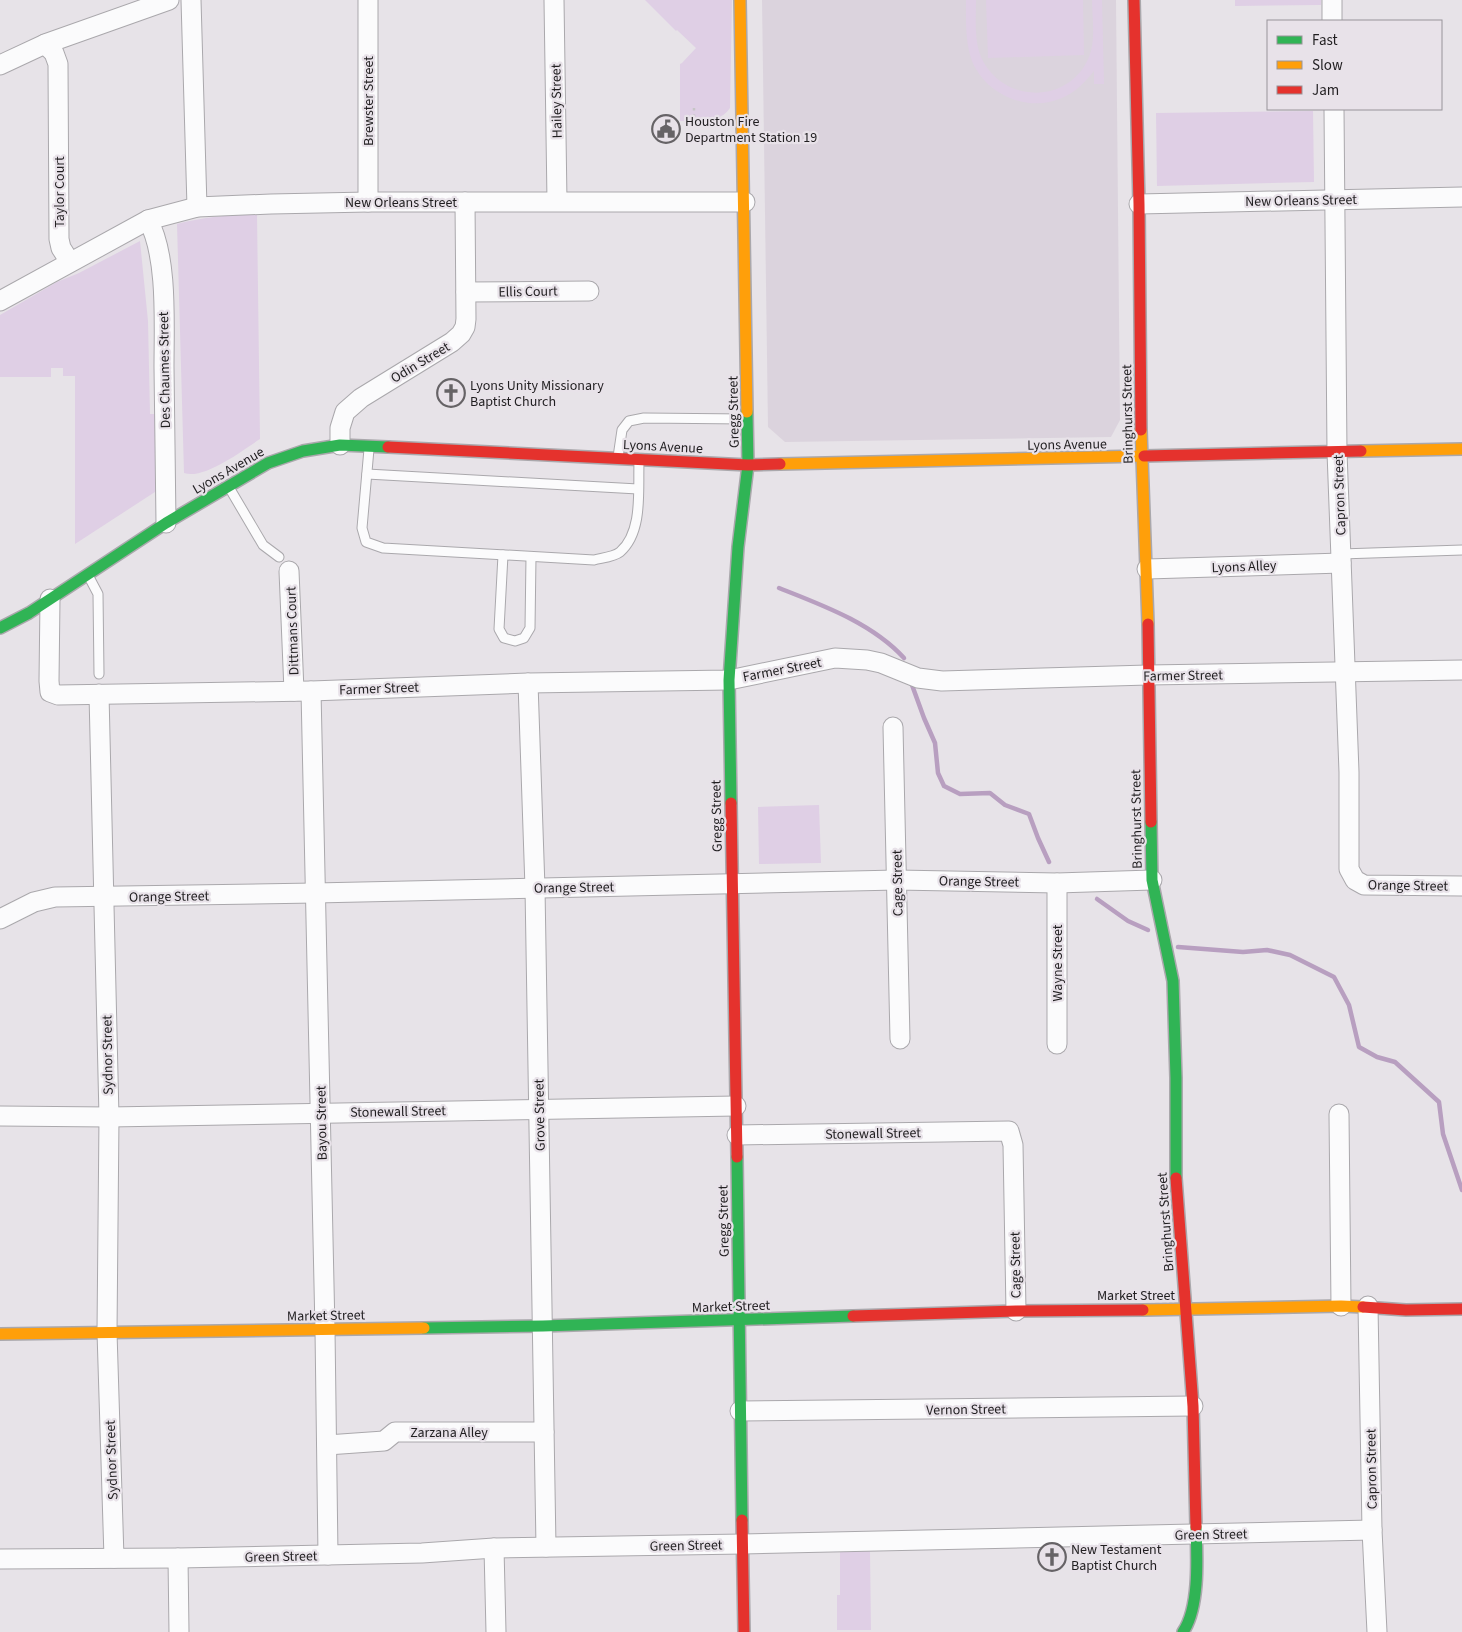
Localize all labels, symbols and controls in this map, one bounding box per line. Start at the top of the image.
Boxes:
legend [1267,20,1442,110]
text: Fast [1312,30,1338,51]
text: Slow [1312,55,1343,76]
street label: Brewster Street [359,56,379,146]
street label: Hailey Street [546,63,568,138]
text: Jam [1312,80,1339,101]
place label: Houston Fire Department Station 19 [685,112,817,148]
public building icon: Houston Fire Department Station 19 [651,114,681,144]
street label: Taylor Court [50,156,70,228]
street label: New Orleans Street [1245,190,1357,212]
street label: New Orleans Street [345,193,457,213]
street label: Ellis Court [498,281,558,303]
street label: Des Chaumes Street [154,311,176,429]
street label: Odin Street [387,337,454,388]
street label: Bringhurst Street [1117,364,1139,464]
street label: Gregg Street [723,375,745,448]
place label: Lyons Unity Missionary Baptist Church [470,376,604,412]
church icon: Lyons Unity Missionary Baptist Church [436,378,466,408]
street label: Lyons Avenue [1027,434,1107,456]
street label: Lyons Avenue [623,435,703,459]
street label: Lyons Avenue [189,442,268,499]
street label: Capron Street [1329,454,1351,536]
street label: Lyons Alley [1211,556,1277,578]
street label: Dittmans Court [281,586,305,676]
street label: Farmer Street [741,653,823,687]
street label: Farmer Street [1143,665,1223,687]
street label: Farmer Street [339,678,419,700]
street label: Bringhurst Street [1126,769,1148,869]
street label: Gregg Street [706,779,728,852]
street label: Cage Street [887,849,909,917]
street label: Orange Street [939,871,1020,893]
street label: Orange Street [1368,875,1449,897]
street label: Orange Street [534,877,615,899]
street label: Orange Street [129,886,210,908]
street label: Wayne Street [1048,924,1068,1001]
street label: Sydnor Street [97,1015,119,1095]
street label: Grove Street [529,1078,551,1151]
street label: Bayou Street [311,1085,333,1161]
street label: Stonewall Street [350,1101,446,1123]
street label: Stonewall Street [825,1123,921,1145]
street label: Bringhurst Street [1153,1171,1179,1272]
street label: Gregg Street [713,1184,735,1257]
street label: Cage Street [1005,1231,1027,1299]
street label: Market Street [1097,1286,1175,1306]
street label: Market Street [692,1296,771,1318]
street label: Market Street [287,1305,366,1327]
street label: Vernon Street [926,1399,1006,1421]
street label: Sydnor Street [101,1420,123,1500]
street label: Zarzana Alley [410,1423,488,1443]
street label: Capron Street [1361,1428,1383,1509]
street label: Green Street [1174,1524,1248,1546]
street label: Green Street [649,1535,723,1557]
place label: New Testament Baptist Church [1071,1540,1162,1576]
church icon: New Testament Baptist Church [1037,1542,1067,1572]
street label: Green Street [244,1546,318,1568]

